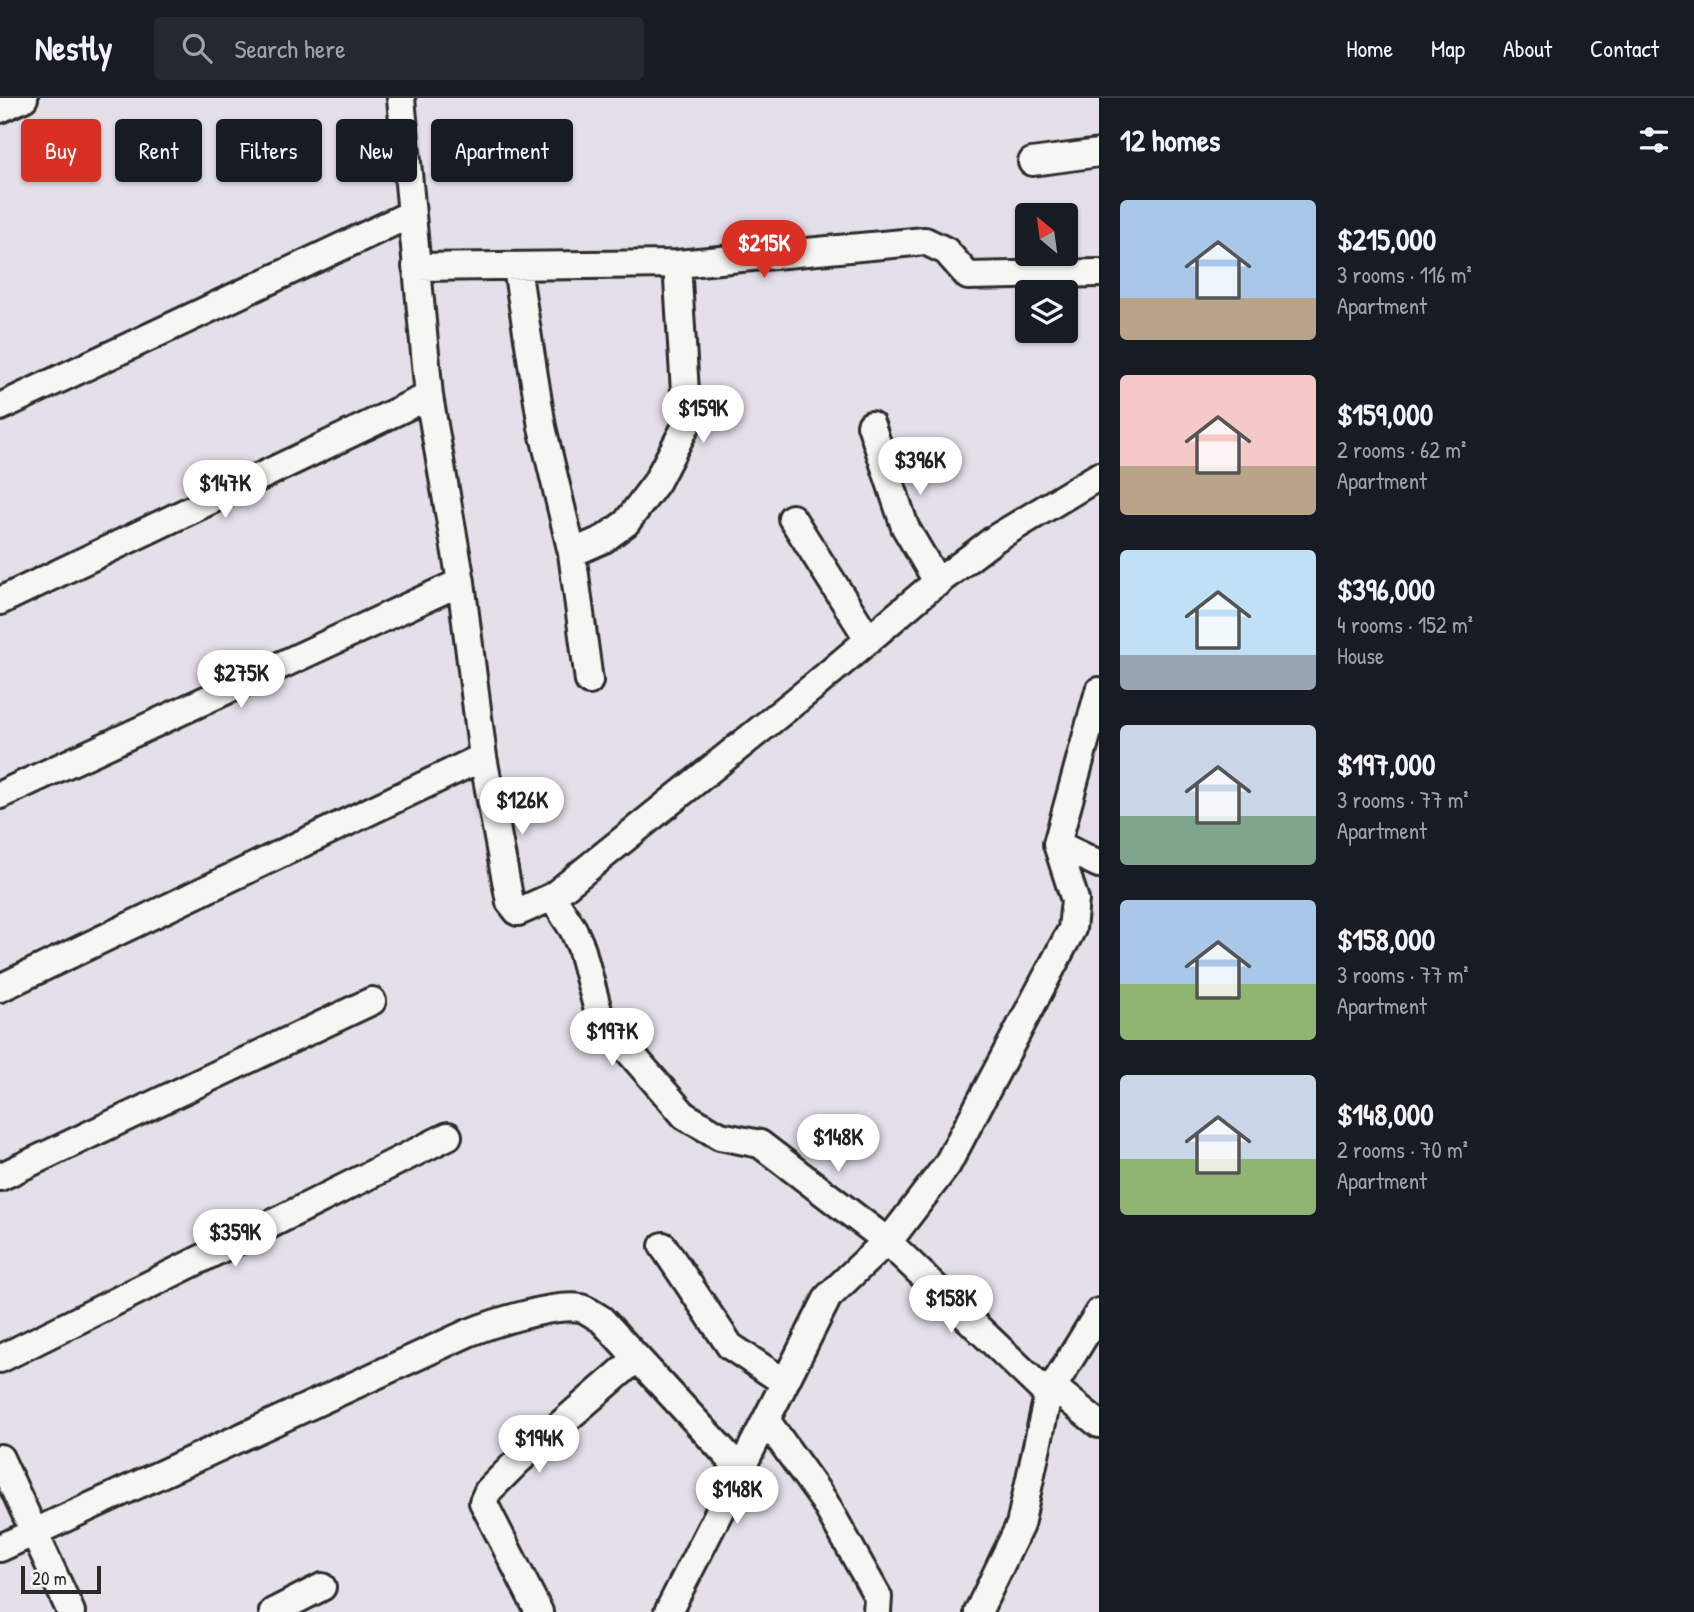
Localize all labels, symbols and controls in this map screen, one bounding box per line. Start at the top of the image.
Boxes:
search box [154,17,644,80]
text: Nestly [35,26,112,70]
icon: search [178,29,216,67]
text: Search here [234,31,346,66]
text: Home [1346,32,1393,64]
text: Map [1431,32,1465,64]
text: About [1503,32,1552,64]
text: Contact [1590,32,1659,64]
chip: Buy [21,119,101,182]
chip: Rent [115,119,202,182]
chip: Filters [216,119,322,182]
chip: New [336,119,417,182]
chip: Apartment [431,119,573,182]
text: 12 homes [1120,120,1220,160]
icon: filters [1635,121,1673,159]
north arrow [1015,203,1078,266]
map controls [1015,203,1078,343]
text: $215,000 [1337,219,1436,259]
pin: $215K [715,220,813,280]
text: $215K [738,227,790,258]
icon: home [1176,228,1260,312]
text: 3 rooms · 116 m² [1337,259,1472,290]
button: layers [1015,280,1078,343]
text: Apartment [1337,290,1427,321]
pin: $159K [654,386,752,445]
text: $159K [678,392,728,423]
text: $159,000 [1337,394,1433,434]
icon: home [1176,403,1260,487]
text: 2 rooms · 62 m² [1337,434,1466,465]
pin: $396K [871,438,969,497]
text: $396K [894,444,946,475]
pin: $147K [176,460,274,520]
text: Apartment [1337,465,1427,496]
text: $147K [199,467,251,498]
text: $396,000 [1337,569,1435,609]
icon: home [1176,578,1260,662]
text: 4 rooms · 152 m² [1337,609,1473,640]
text: House [1337,640,1384,671]
pin: $275K [192,650,290,710]
text: $275K [213,657,269,688]
text: $197,000 [1337,744,1435,784]
icon: home [1176,753,1260,837]
pin: $126K [473,778,571,837]
text: $126K [496,784,548,815]
text: 3 rooms · 77 m² [1337,784,1469,815]
text: Apartment [1337,815,1427,846]
text: $158,000 [1337,919,1435,959]
icon: home [1176,928,1260,1012]
text: 3 rooms · 77 m² [1337,959,1469,990]
text: Apartment [1337,990,1427,1021]
pin: $197K [563,1009,661,1068]
text: $197K [586,1015,638,1046]
text: $148,000 [1337,1094,1434,1134]
icon: home [1176,1103,1260,1187]
pin: $148K [789,1114,887,1174]
text: $148K [813,1121,863,1152]
text: 2 rooms · 70 m² [1337,1134,1468,1165]
text: Apartment [1337,1165,1427,1196]
pin: $359K [186,1210,284,1269]
text: $359K [209,1216,261,1247]
pin: $158K [902,1276,1000,1335]
text: $158K [925,1282,977,1313]
pin: $194K [490,1416,588,1475]
text: $194K [514,1422,564,1453]
pin: $148K [688,1466,786,1526]
text: $148K [712,1473,762,1504]
scale bar [21,1563,102,1595]
text: 20 m [32,1565,67,1591]

